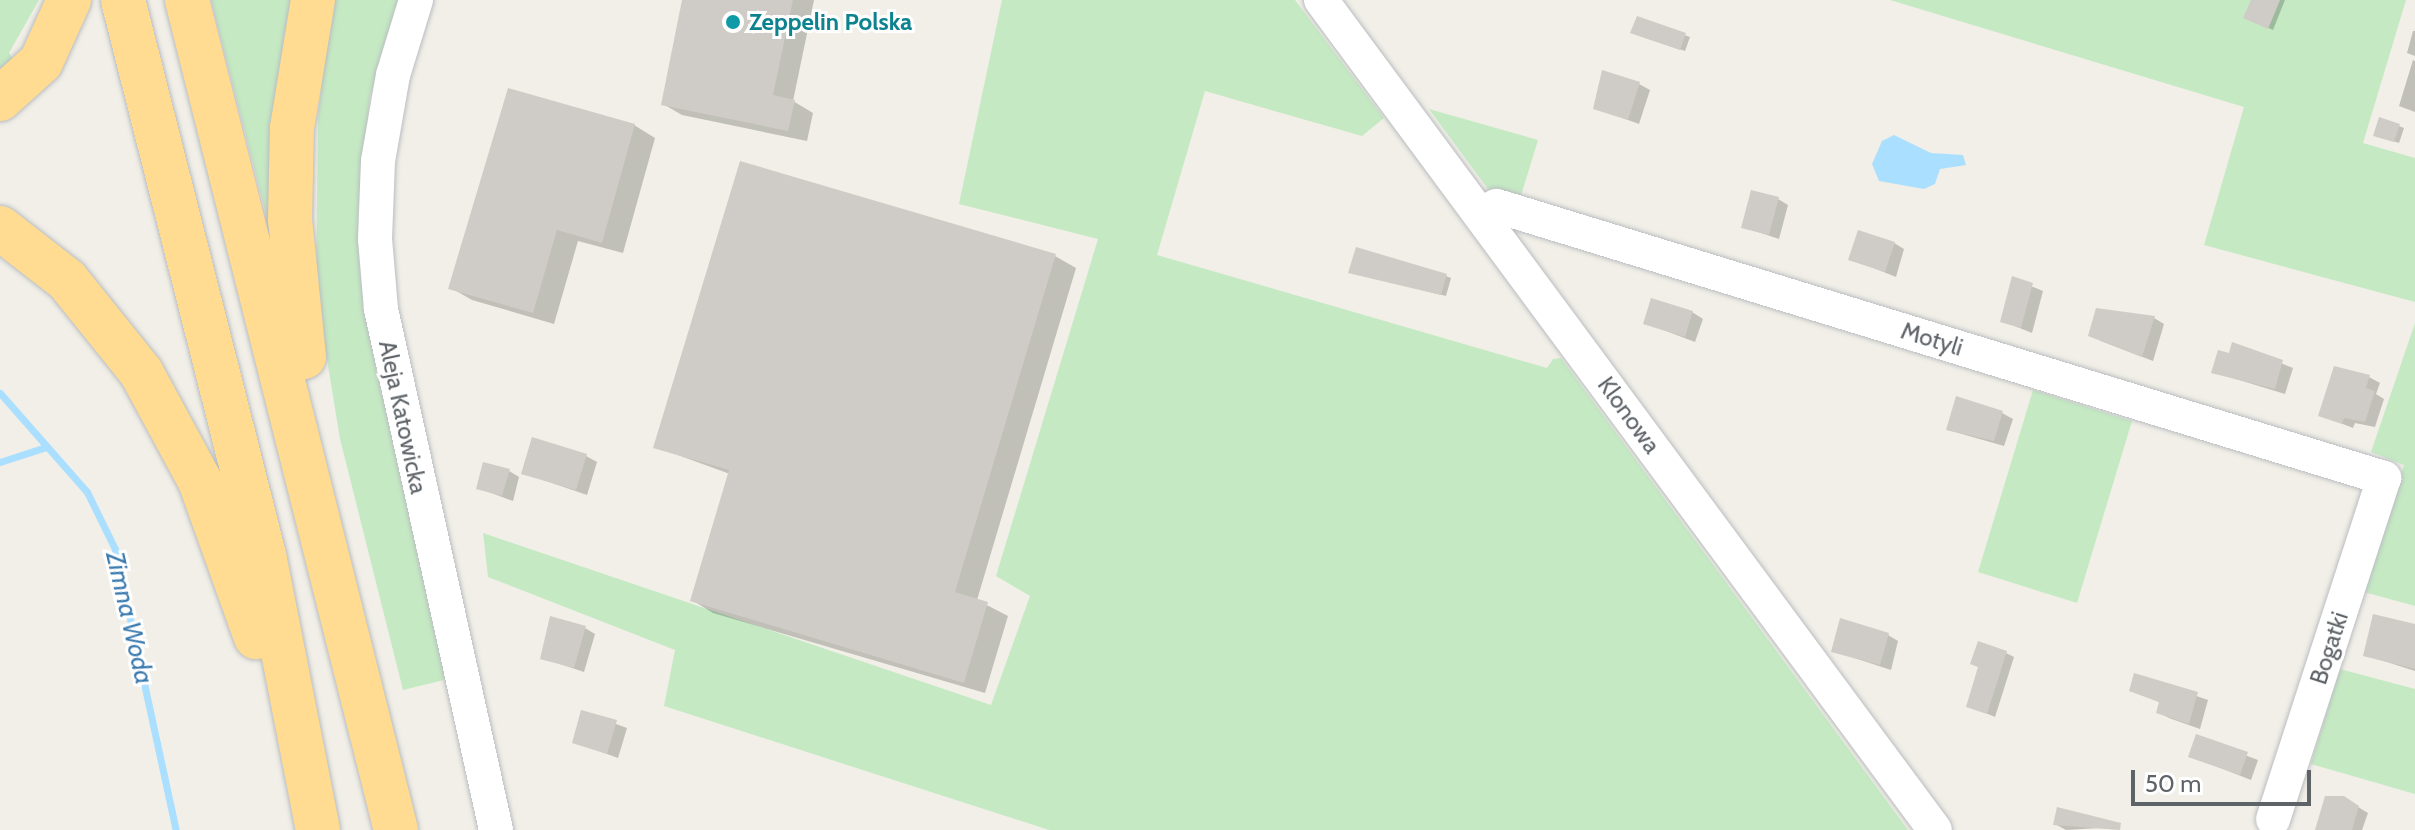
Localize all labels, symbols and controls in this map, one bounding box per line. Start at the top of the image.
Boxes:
place label: Zeppelin Polska [749,8,912,36]
marker: Zeppelin Polska [724,13,742,31]
street label: Motyli [1898,316,1966,362]
street label: Aleja Katowicka [373,338,433,496]
street label: Klonowa [1592,371,1666,459]
water label: Zimna Woda [99,549,159,687]
street label: Bogatki [2304,608,2354,688]
scale bar [2135,754,2315,804]
text: 50 m [2145,769,2201,798]

